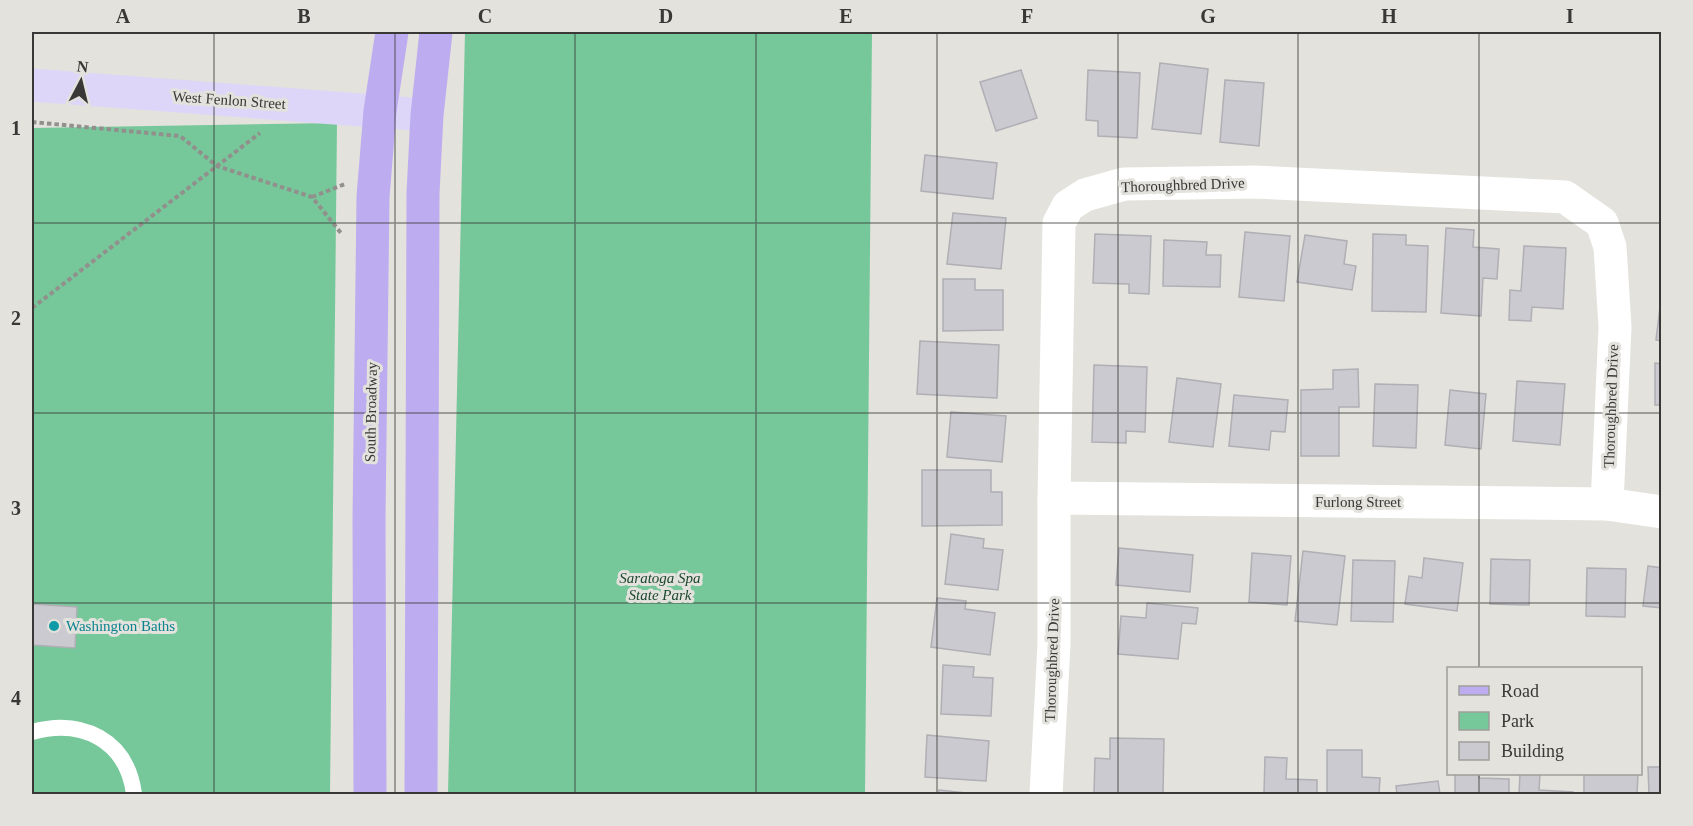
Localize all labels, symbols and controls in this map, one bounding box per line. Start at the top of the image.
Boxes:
text: A [116,5,131,27]
text: B [297,5,311,27]
text: C [478,5,492,27]
text: D [659,5,673,27]
text: E [839,5,853,27]
text: F [1021,5,1033,27]
text: G [1200,5,1216,27]
text: H [1381,5,1397,27]
text: I [1566,5,1574,27]
north arrow [51,51,111,111]
text: N [76,57,90,76]
street label: West Fenlon Street [172,88,287,112]
text: 1 [11,117,21,139]
street label: Thoroughbred Drive [1121,175,1245,195]
text: 2 [11,307,21,329]
street label: Thoroughbred Drive [1601,344,1621,468]
street label: South Broadway [362,361,380,462]
street label: Furlong Street [1315,494,1402,510]
text: 3 [11,497,21,519]
park label: Saratoga Spa State Park [619,570,701,603]
street label: Thoroughbred Drive [1042,598,1062,722]
place label: Washington Baths [66,618,175,634]
marker: Washington Baths [47,619,61,633]
legend [1447,667,1642,775]
text: Road [1501,681,1539,701]
text: 4 [11,687,21,709]
text: Park [1501,711,1534,731]
text: Building [1501,741,1564,761]

